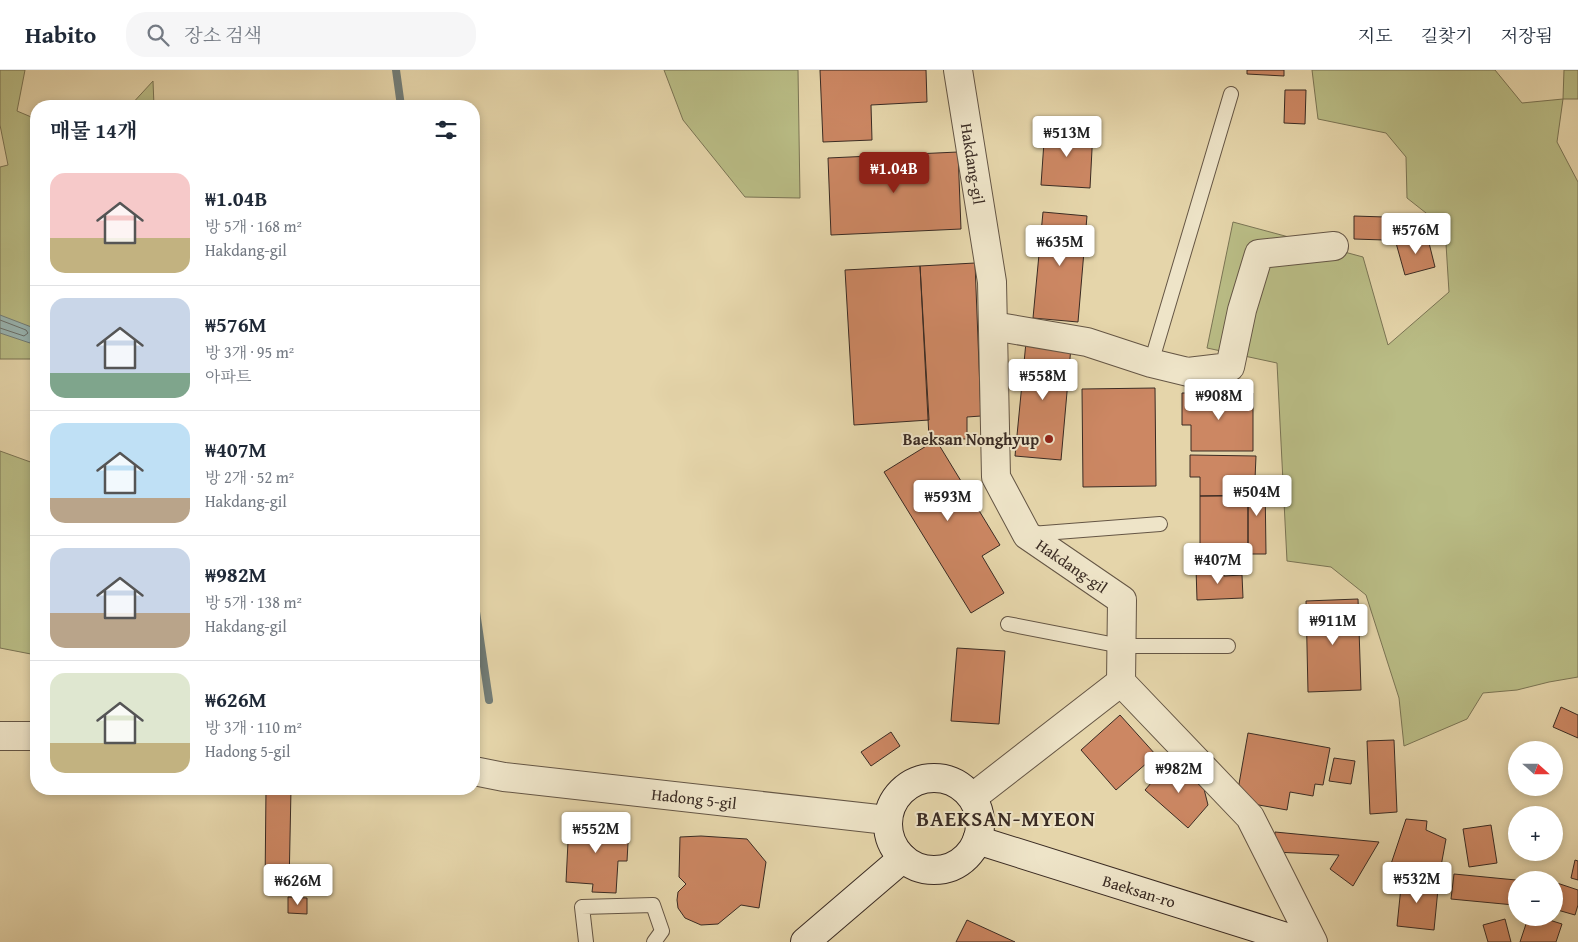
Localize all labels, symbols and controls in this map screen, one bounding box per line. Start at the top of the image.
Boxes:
search box [126,12,476,57]
text: Habito [25,17,96,52]
icon: search [144,21,172,49]
text: 장소 검색 [184,21,262,49]
text: 지도 [1358,22,1393,49]
text: 길찾기 [1421,22,1473,49]
text: 저장됨 [1501,22,1553,49]
text: 매물 14개 [50,115,137,146]
icon: filters [432,116,460,144]
pin: ₩513M [1032,116,1102,158]
text: ₩513M [1044,120,1090,144]
street label: Hakdang-gil [955,121,991,207]
pin: ₩1.04B [853,152,935,194]
text: ₩1.04B [870,156,918,180]
text: ₩1.04B [205,183,267,214]
icon: home [90,193,150,253]
pin: ₩576M [1381,212,1451,255]
text: 방 5개 · 168 m² [205,214,302,238]
text: ₩576M [1393,217,1439,241]
pin: ₩635M [1025,224,1095,267]
text: ₩635M [1037,229,1083,253]
text: Hakdang-gil [205,238,287,262]
text: ₩576M [205,309,267,340]
icon: home [90,318,150,378]
text: 방 3개 · 95 m² [205,340,294,364]
pin: ₩558M [1008,358,1078,401]
text: ₩558M [1020,363,1066,387]
text: 아파트 [205,364,251,388]
pin: ₩908M [1184,378,1254,421]
text: ₩908M [1196,383,1242,407]
place label: Baeksan Nonghyup [903,427,1039,451]
marker: Baeksan Nonghyup [1043,433,1055,445]
text: ₩407M [205,434,267,465]
icon: home [90,443,150,503]
text: 방 2개 · 52 m² [205,465,294,489]
pin: ₩504M [1222,474,1292,517]
text: ₩504M [1234,479,1280,503]
pin: ₩593M [913,480,983,522]
text: ₩593M [925,484,971,508]
text: Hakdang-gil [205,489,287,513]
street label: Hakdang-gil [1031,533,1113,599]
pin: ₩407M [1183,542,1253,585]
text: ₩407M [1195,547,1241,571]
text: ₩982M [205,559,267,590]
icon: home [90,568,150,628]
text: 방 5개 · 138 m² [205,590,302,614]
pin: ₩911M [1298,604,1368,646]
text: ₩911M [1310,608,1356,632]
text: Hakdang-gil [205,614,287,638]
text: ₩626M [205,684,267,715]
icon: home [90,693,150,753]
text: 방 3개 · 110 m² [205,715,302,739]
text: Hadong 5-gil [205,739,291,763]
north arrow [1508,741,1562,796]
map controls [1508,741,1563,926]
pin: ₩982M [1144,752,1214,794]
text: ₩982M [1156,756,1202,780]
street label: Hadong 5-gil [650,782,739,815]
district label: BAEKSAN-MYEON [916,803,1096,834]
button: + [1508,806,1563,861]
pin: ₩552M [561,812,631,854]
text: ₩552M [573,816,619,840]
pin: ₩532M [1382,862,1452,904]
pin: ₩626M [263,864,333,906]
text: ₩532M [1394,866,1440,890]
text: ₩626M [275,868,321,892]
street label: Baeksan-ro [1100,868,1179,914]
button: − [1508,871,1563,926]

